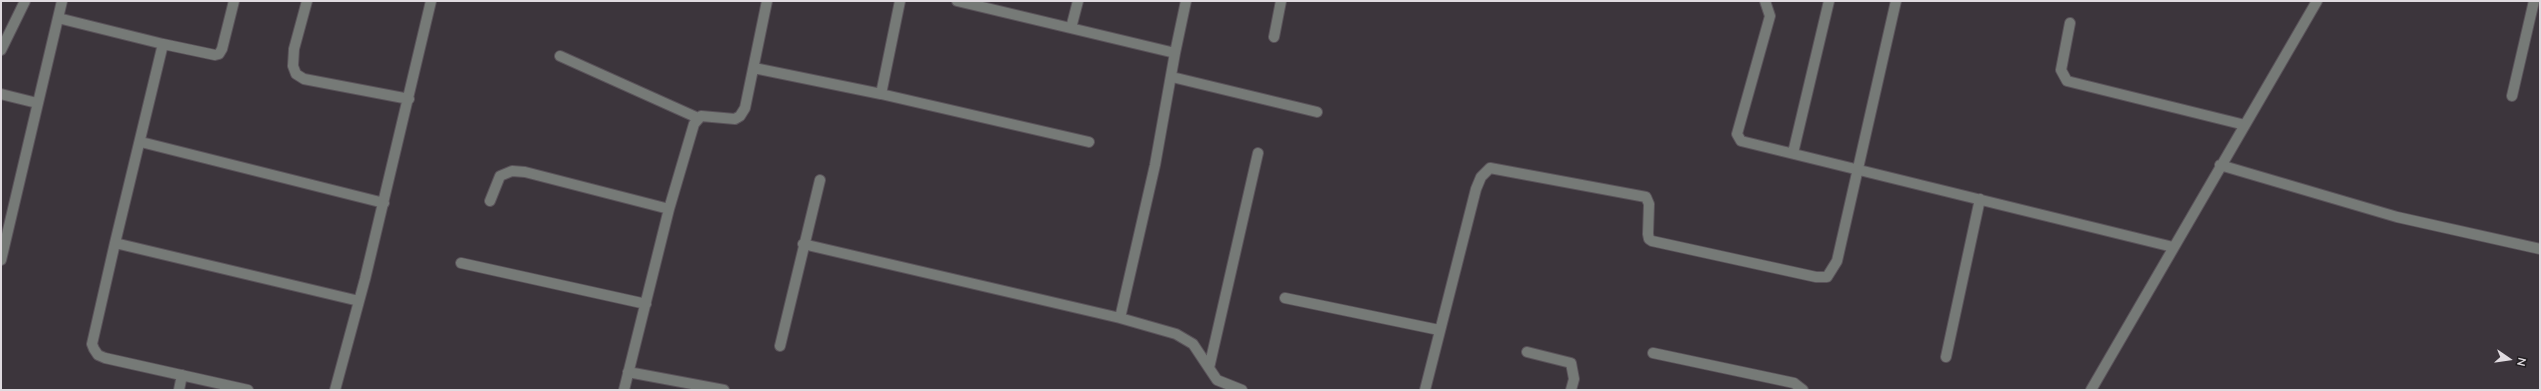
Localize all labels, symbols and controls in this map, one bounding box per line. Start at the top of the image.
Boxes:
north arrow [2489,339,2529,379]
text: N [2513,356,2529,368]

